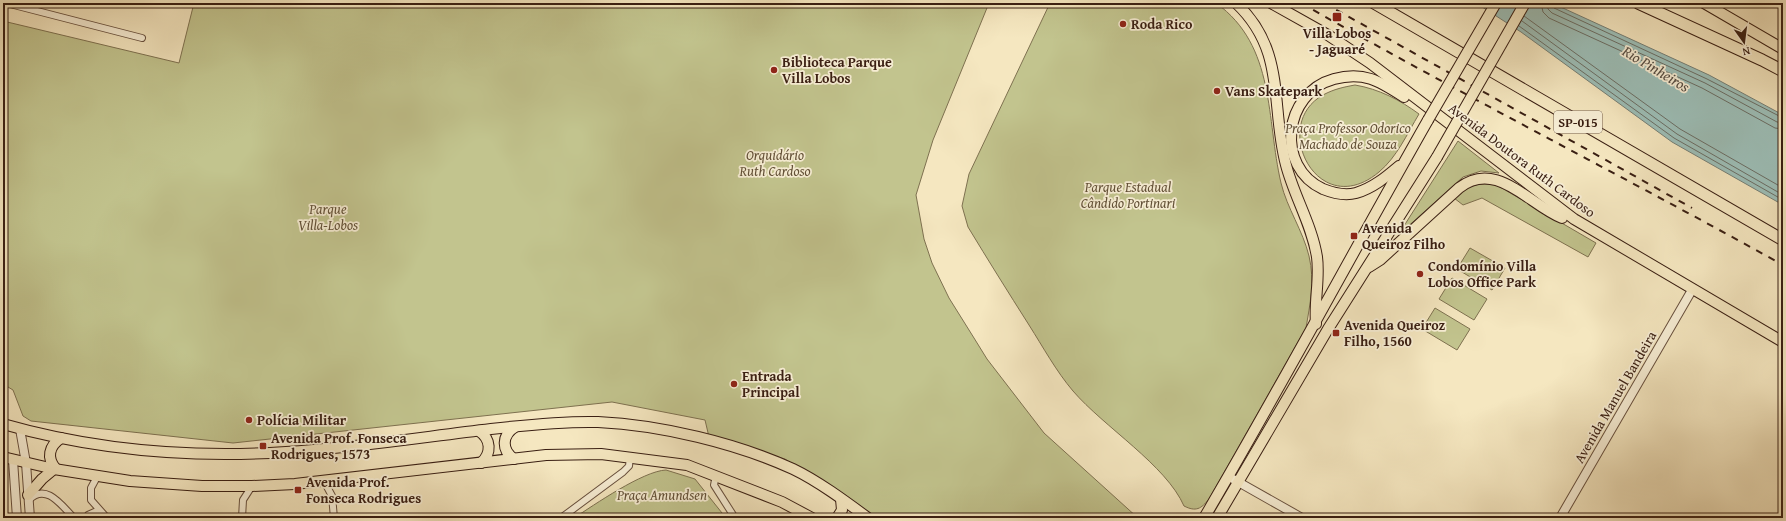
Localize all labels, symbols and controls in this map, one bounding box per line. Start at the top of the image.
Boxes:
marker: Villa Lobos - Jaguaré [1331,11,1343,23]
place label: Roda Rico [1131,14,1193,34]
marker: Roda Rico [1118,19,1128,29]
north arrow [1724,22,1764,62]
place label: Villa Lobos - Jaguaré [1303,23,1371,59]
water label: Rio Pinheiros [1618,40,1694,97]
text: N [1740,43,1752,61]
place label: Biblioteca Parque Villa Lobos [782,52,892,88]
marker: Biblioteca Parque Villa Lobos [769,65,779,75]
place label: Vans Skatepark [1225,81,1323,101]
marker: Vans Skatepark [1212,86,1222,96]
street label: Avenida Doutora Ruth Cardoso [1444,98,1600,222]
road number: SP-015 [1554,111,1602,133]
park label: Praça Professor Odorico Machado de Souza [1284,118,1411,154]
park label: Orquidário Ruth Cardoso [738,145,811,181]
park label: Parque Estadual Cândido Portinari [1081,177,1176,213]
park label: Parque Villa-Lobos [298,199,358,235]
place label: Avenida Queiroz Filho [1362,218,1446,254]
marker: Avenida Queiroz Filho [1349,231,1359,241]
place label: Condomínio Villa Lobos Office Park [1428,256,1537,292]
marker: Condomínio Villa Lobos Office Park [1415,269,1425,279]
place label: Avenida Queiroz Filho, 1560 [1344,315,1446,351]
street label: Avenida Manuel Bandeira [1569,327,1661,467]
marker: Avenida Queiroz Filho, 1560 [1331,328,1341,338]
place label: Entrada Principal [742,366,800,402]
marker: Entrada Principal [729,379,739,389]
place label: Polícia Militar [257,410,347,430]
marker: Polícia Militar [244,415,254,425]
place label: Avenida Prof. Fonseca Rodrigues, 1573 [271,428,407,464]
marker: Avenida Prof. Fonseca Rodrigues, 1573 [258,441,268,451]
place label: Avenida Prof. Fonseca Rodrigues [306,472,421,508]
marker: Avenida Prof. Fonseca Rodrigues [293,485,303,495]
park label: Praça Amundsen [616,485,707,505]

